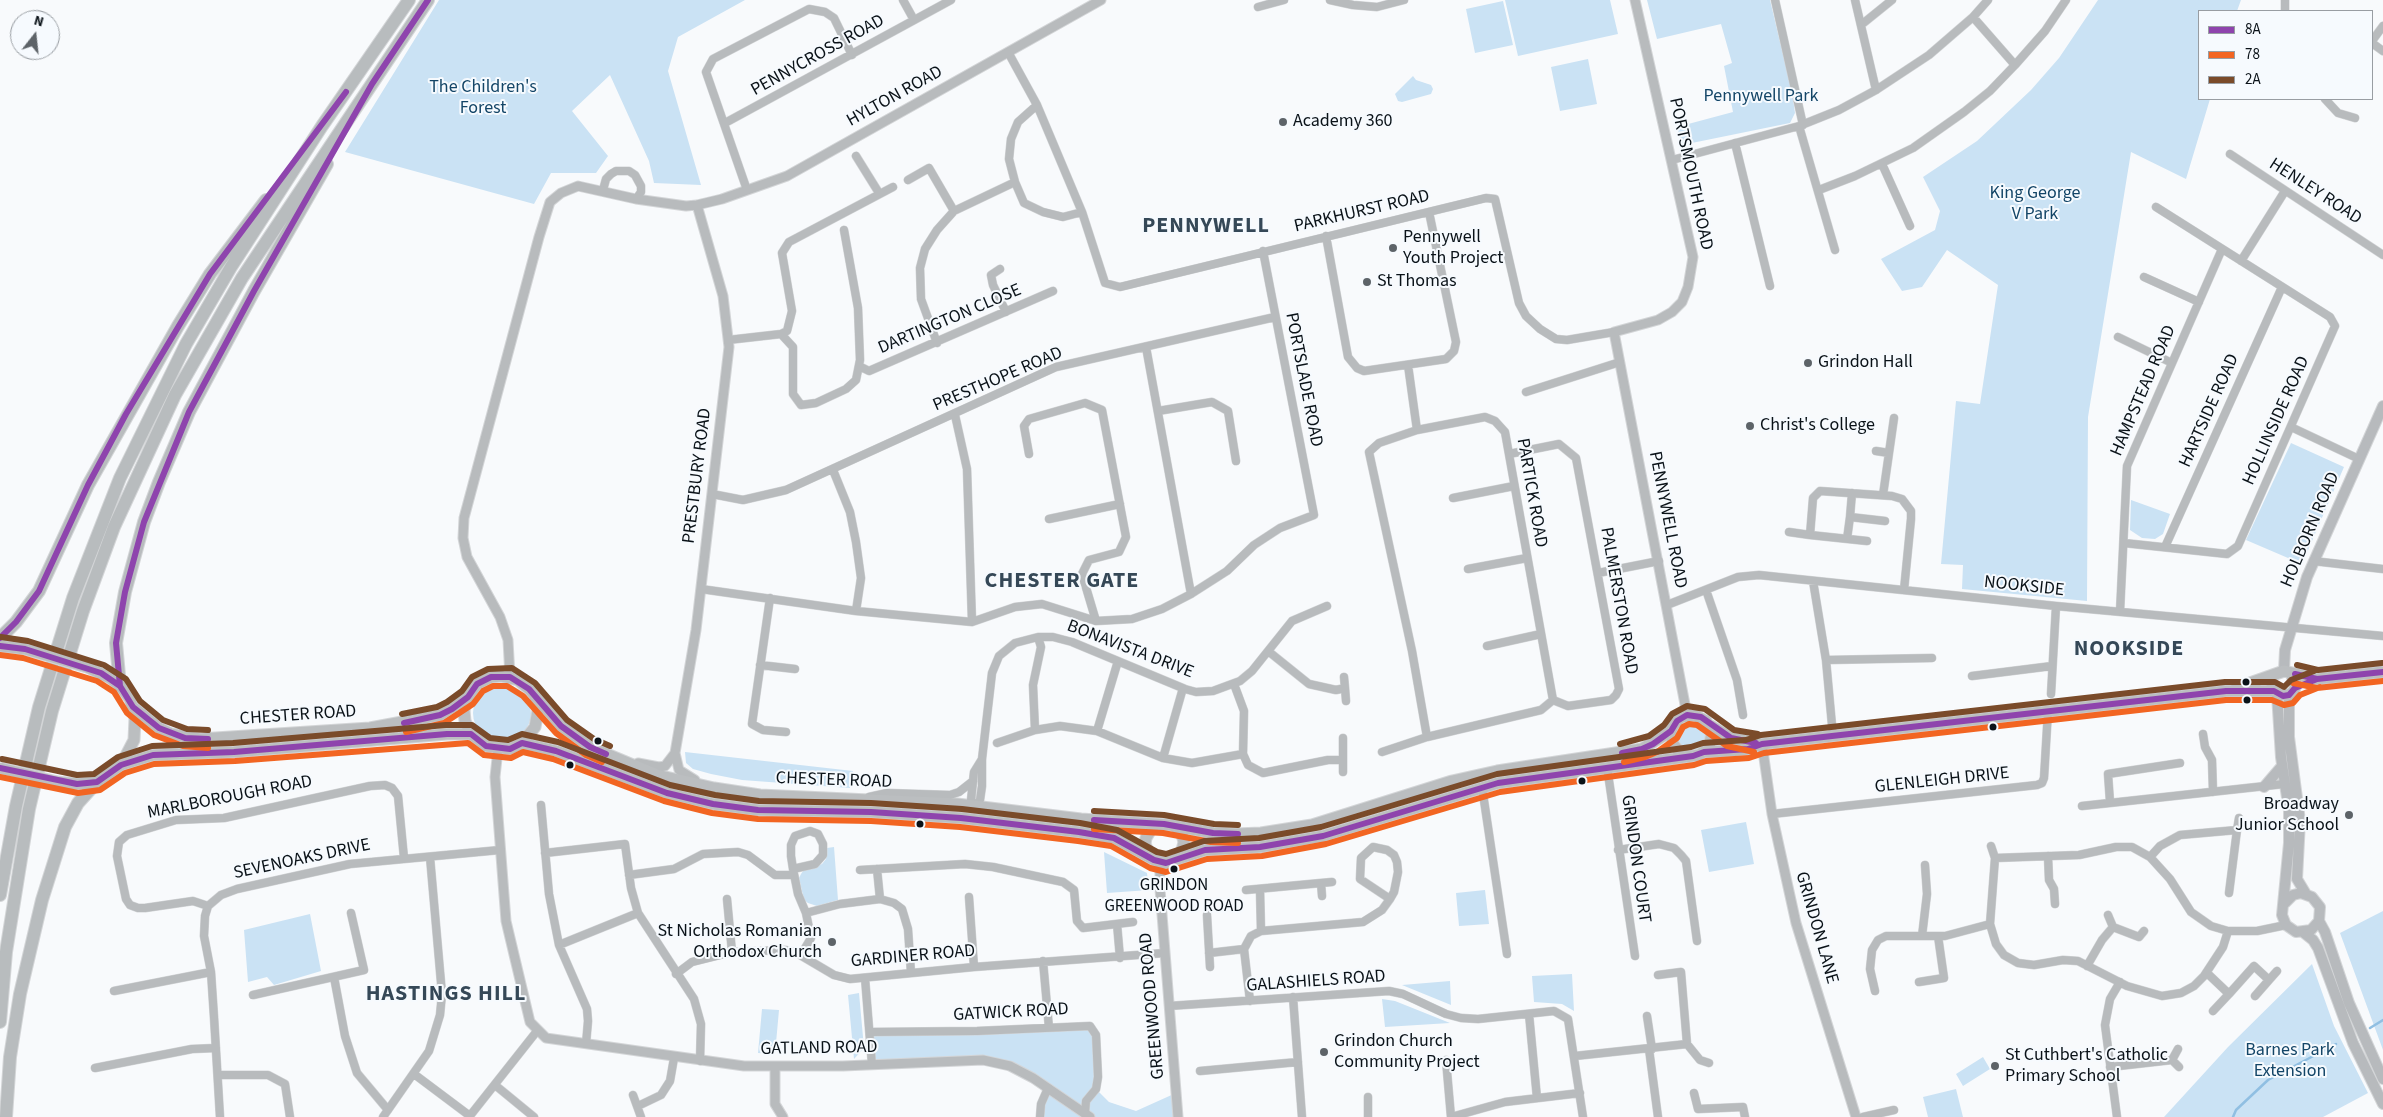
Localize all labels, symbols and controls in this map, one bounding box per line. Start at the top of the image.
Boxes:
north arrow [10,10,60,60]
street label: PENNYCROSS ROAD [748,10,888,102]
legend [2198,10,2373,100]
text: N [32,11,46,32]
text: 8A [2245,19,2261,40]
text: 78 [2245,44,2260,65]
street label: HYLTON ROAD [843,62,947,132]
text: 2A [2245,69,2261,90]
park label: The Children's Forest [429,77,537,120]
park label: Pennywell Park [1703,86,1819,108]
street label: PORTSMOUTH ROAD [1663,96,1717,252]
place label: Academy 360 [1293,111,1393,133]
marker: Academy 360 [1277,116,1289,128]
street label: HENLEY ROAD [2265,154,2365,230]
park label: King George V Park [1990,183,2080,225]
street label: PARKHURST ROAD [1292,186,1432,238]
district label: PENNYWELL [1141,214,1271,240]
place label: Pennywell Youth Project [1403,227,1503,270]
marker: Pennywell Youth Project [1387,242,1399,254]
place label: St Thomas [1377,271,1457,293]
marker: St Thomas [1361,276,1373,288]
street label: DARTINGTON CLOSE [875,280,1025,360]
street label: PORTSLADE ROAD [1279,311,1327,449]
street label: HAMPSTEAD ROAD [2107,322,2181,460]
street label: PRESTHOPE ROAD [930,343,1066,417]
street label: HARTSIDE ROAD [2175,351,2245,471]
place label: Grindon Hall [1818,352,1913,374]
street label: HOLLINSIDE ROAD [2239,353,2315,489]
marker: Grindon Hall [1802,357,1814,369]
street label: PRESTBURY ROAD [679,407,717,545]
place label: Christ's College [1760,415,1875,437]
marker: Christ's College [1744,420,1756,432]
street label: PARTICK ROAD [1511,437,1551,549]
street label: PENNYWELL ROAD [1643,450,1691,590]
street label: HOLBORN ROAD [2277,469,2345,591]
street label: PALMERSTON ROAD [1594,526,1642,676]
district label: CHESTER GATE [983,569,1141,595]
street label: NOOKSIDE [1983,572,2065,602]
street label: BONAVISTA DRIVE [1064,616,1196,684]
district label: NOOKSIDE [2073,637,2185,663]
unlabelled marker [2241,677,2251,687]
unlabelled marker [2242,695,2252,705]
street label: CHESTER ROAD [239,701,357,731]
unlabelled marker [1988,722,1998,732]
unlabelled marker [593,736,603,746]
unlabelled marker [565,760,575,770]
street label: GLENLEIGH DRIVE [1874,763,2010,799]
street label: CHESTER ROAD [775,768,893,794]
street label: MARLBOROUGH ROAD [146,771,314,825]
unlabelled marker [1577,776,1587,786]
street label: GRINDON COURT [1615,794,1655,924]
place label: Broadway Junior School [2235,794,2339,836]
marker: Broadway Junior School [2343,809,2355,821]
unlabelled marker [915,819,925,829]
street label: SEVENOAKS DRIVE [232,835,372,885]
marker: GRINDON GREENWOOD ROAD [1169,864,1179,874]
street label: GRINDON LANE [1790,869,1842,987]
place label: GRINDON GREENWOOD ROAD [1104,876,1244,916]
place label: St Nicholas Romanian Orthodox Church [657,921,822,964]
street label: GREENWOOD ROAD [1136,932,1170,1080]
marker: St Nicholas Romanian Orthodox Church [826,936,838,948]
street label: GARDINER ROAD [850,941,976,973]
street label: GALASHIELS ROAD [1246,966,1386,998]
district label: HASTINGS HILL [364,982,528,1008]
street label: GATWICK ROAD [953,999,1069,1027]
place label: Grindon Church Community Project [1334,1031,1480,1074]
street label: GATLAND ROAD [760,1037,878,1061]
park label: Barnes Park Extension [2245,1040,2335,1082]
place label: St Cuthbert's Catholic Primary School [2005,1045,2168,1088]
marker: Grindon Church Community Project [1318,1046,1330,1058]
marker: St Cuthbert's Catholic Primary School [1989,1060,2001,1072]

